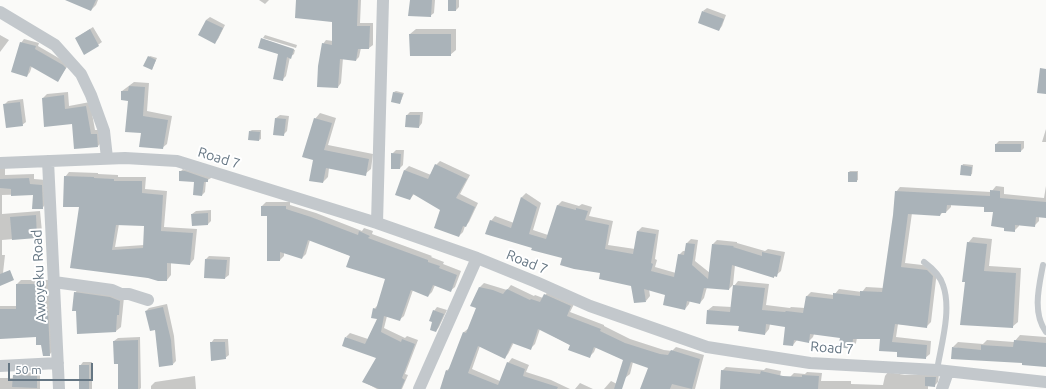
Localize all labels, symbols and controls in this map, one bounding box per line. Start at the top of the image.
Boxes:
street label: Road 7 [196,144,242,172]
street label: Awoyeku Road [28,229,50,323]
street label: Road 7 [504,246,550,278]
street label: Road 7 [810,338,854,358]
scale bar [10,355,95,381]
text: 50 m [15,363,42,376]

